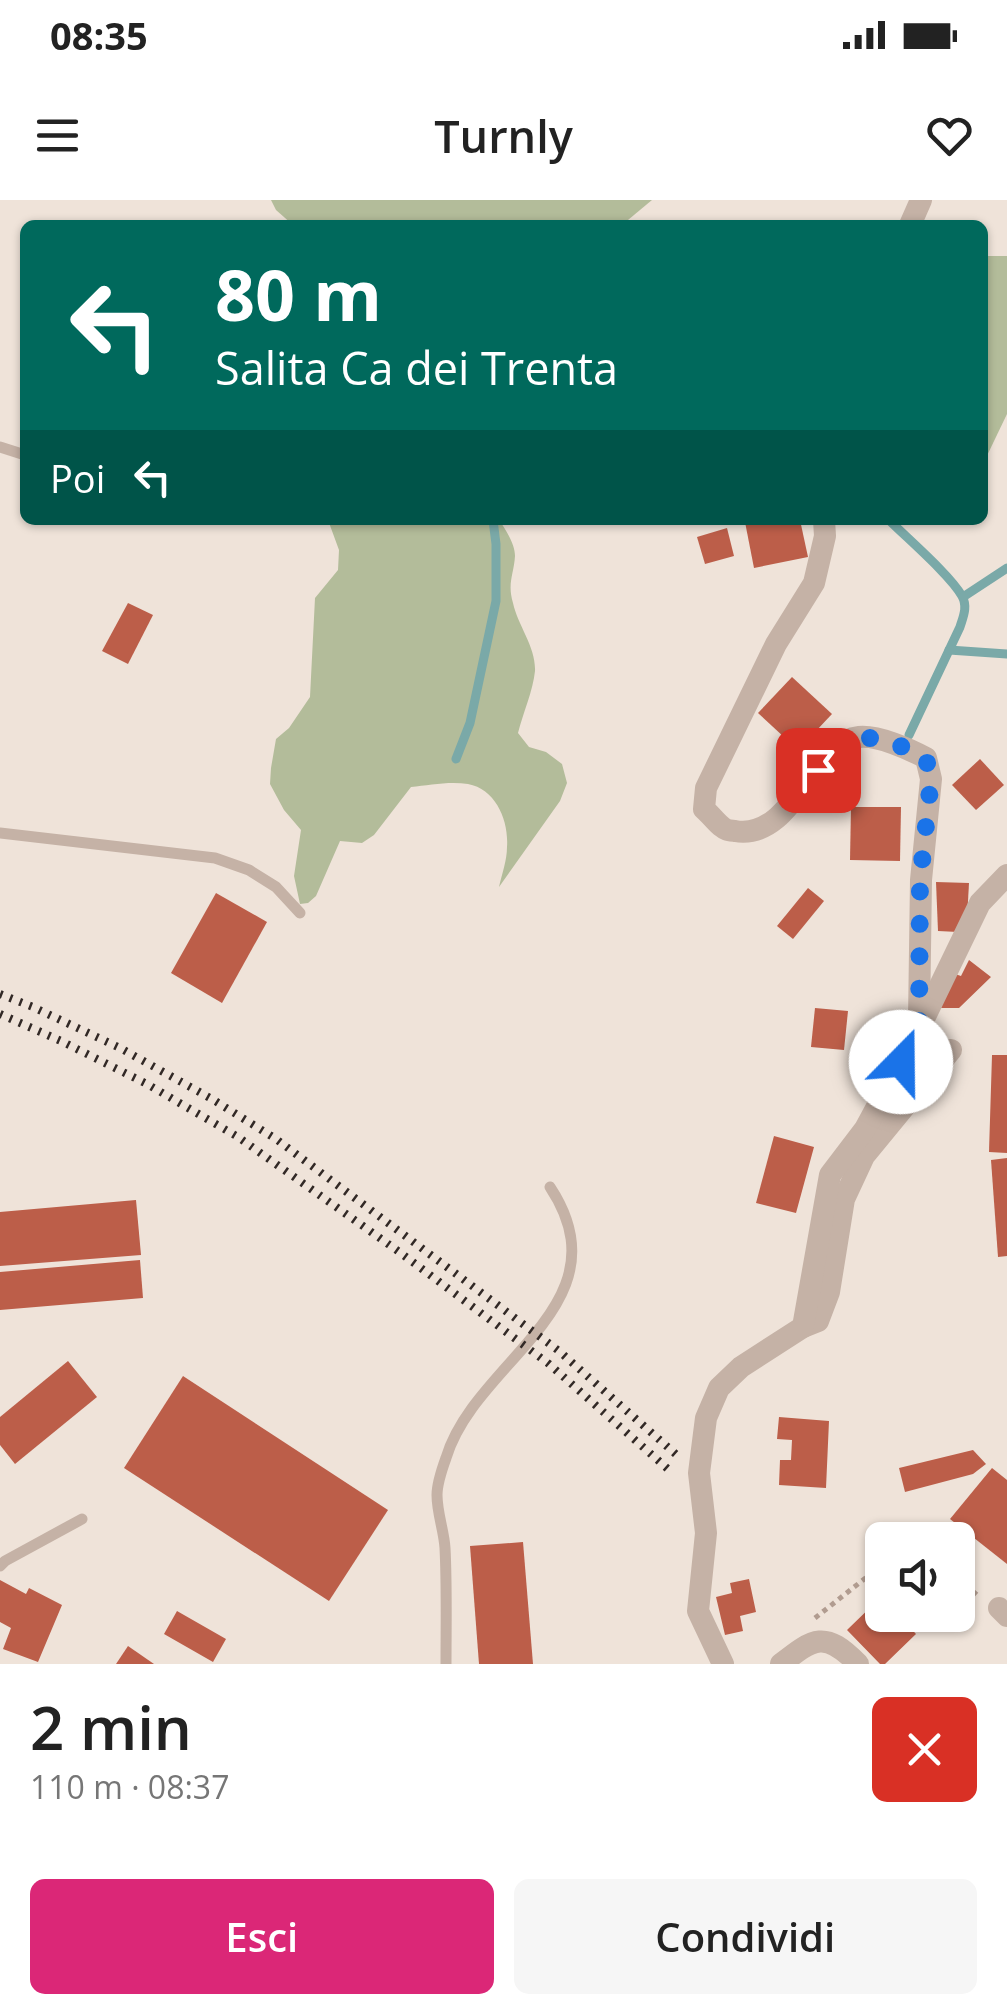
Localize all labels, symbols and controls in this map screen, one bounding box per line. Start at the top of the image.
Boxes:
text: 08:35 [50,9,148,61]
text: Turnly [434,105,573,166]
icon: menu [30,108,85,163]
icon: heart [922,108,977,163]
text: 80 m [215,246,382,342]
icon: left [50,260,180,390]
text: Salita Ca dei Trenta [215,337,618,398]
icon: left [125,450,180,505]
text: Poi [50,452,105,504]
pin [776,728,861,813]
icon: arrive [791,743,846,798]
position arrow [849,1010,953,1114]
map controls [865,1522,975,1632]
button: sound [865,1522,975,1632]
text: 2 min [30,1686,192,1768]
button: close [872,1697,977,1802]
text: 110 m · 08:37 [30,1765,229,1808]
button: Esci [30,1879,494,1994]
button: Condividi [514,1879,977,1994]

